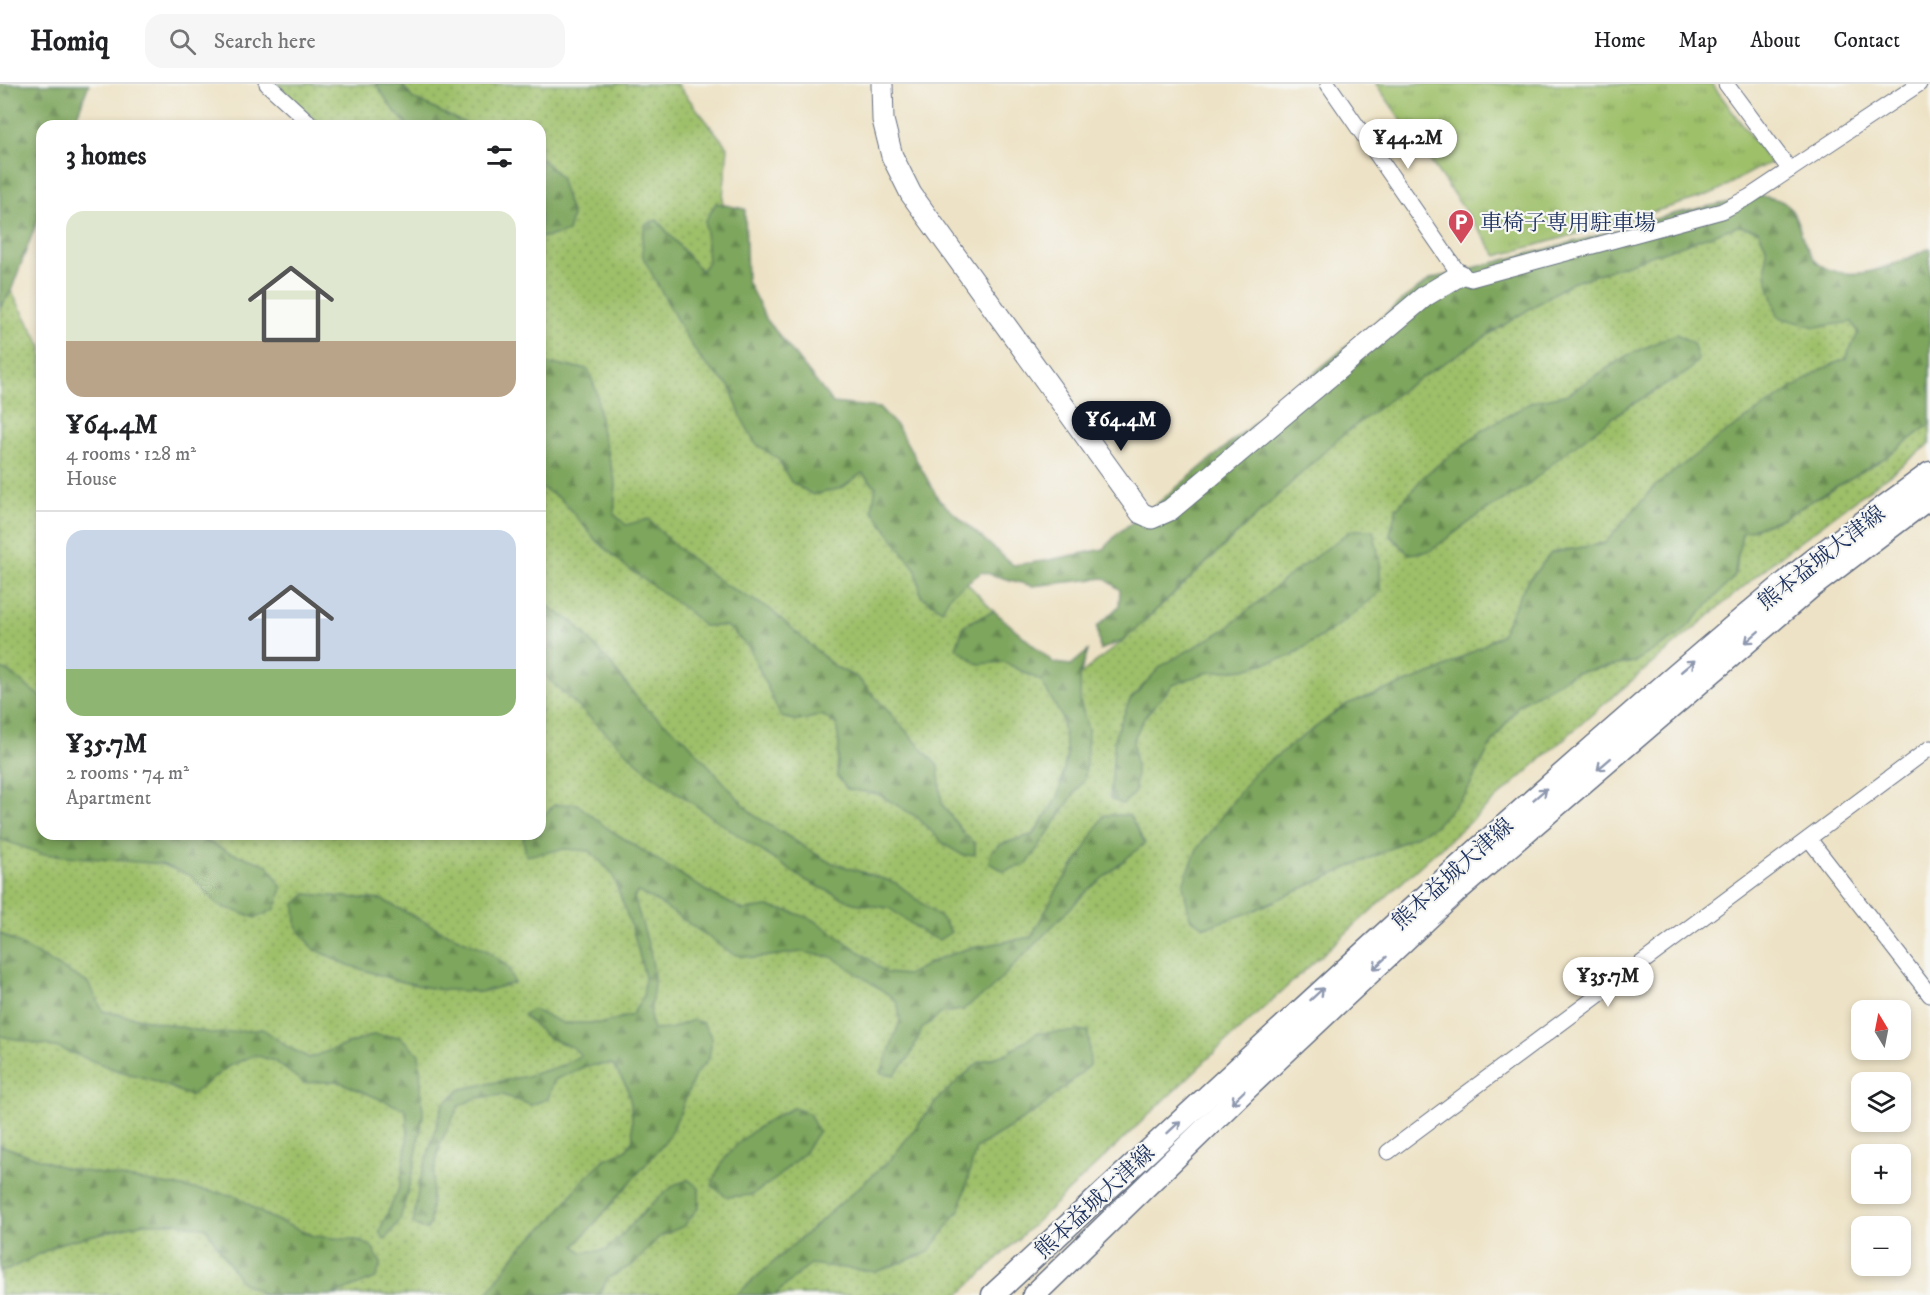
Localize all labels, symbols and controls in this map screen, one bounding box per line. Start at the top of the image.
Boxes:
search box [145,14,565,68]
text: Homiq [30,24,109,59]
icon: search [166,25,199,58]
text: Search here [214,28,316,55]
text: Home [1594,28,1646,54]
text: Map [1679,28,1717,54]
text: About [1750,28,1801,54]
text: Contact [1834,28,1900,54]
pin: ¥44.2M [1359,119,1457,170]
text: ¥44.2M [1373,126,1443,151]
text: 3 homes [66,140,146,173]
icon: filters [483,140,516,173]
parking icon: 車椅子専用駐車場 [1446,207,1476,245]
place label: 車椅子専用駐車場 [1480,210,1656,237]
icon: home [237,250,345,358]
pin: ¥64.4M [1072,401,1170,452]
text: ¥64.4M [1086,408,1156,433]
text: ¥64.4M [66,409,158,442]
text: 4 rooms · 128 m² [66,442,196,467]
text: House [66,467,117,492]
street label: 熊本益城大津線 [1753,500,1891,616]
icon: home [237,569,345,677]
one-way arrow [1745,630,1760,644]
one-way arrow [1680,659,1695,673]
text: ¥35.7M [66,728,147,761]
one-way arrow [1596,758,1612,771]
text: 2 rooms · 74 m² [66,761,189,786]
text: Apartment [66,786,151,811]
one-way arrow [1532,787,1548,800]
street label: 熊本益城大津線 [1387,813,1519,936]
one-way arrow [1373,956,1388,970]
pin: ¥35.7M [1559,957,1657,1008]
text: ¥35.7M [1577,964,1639,989]
one-way arrow [1310,987,1325,1002]
north arrow [1851,1000,1911,1060]
map controls [1851,1000,1911,1276]
button: layers [1851,1072,1911,1132]
one-way arrow [1230,1089,1245,1104]
one-way arrow [1166,1120,1181,1134]
street label: 熊本益城大津線 [1029,1140,1161,1264]
button: + [1851,1144,1911,1204]
button: − [1851,1216,1911,1276]

